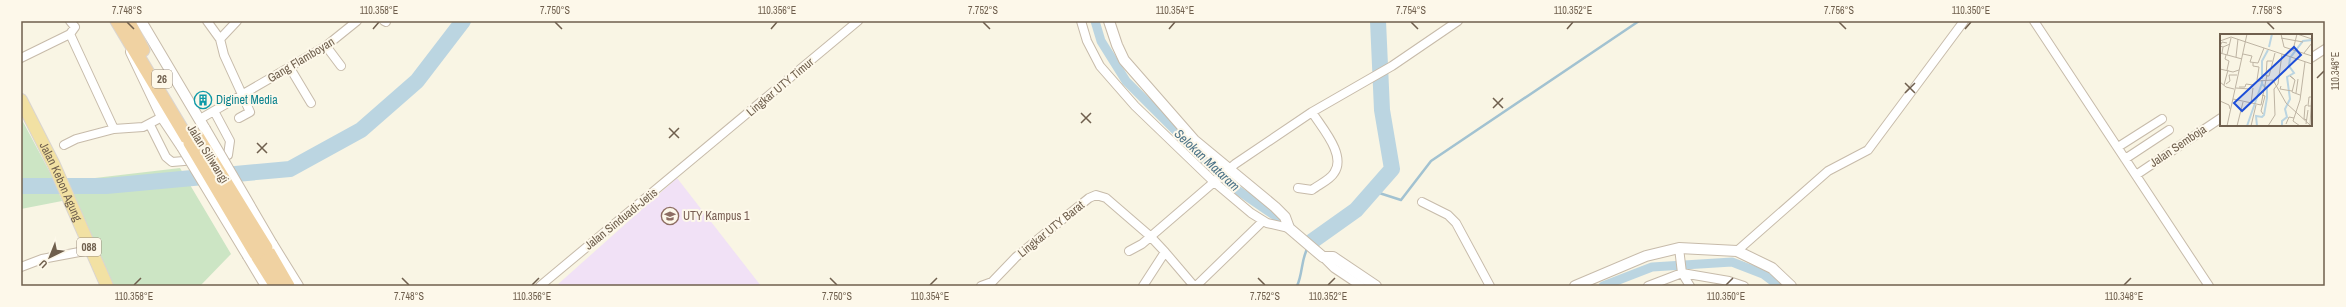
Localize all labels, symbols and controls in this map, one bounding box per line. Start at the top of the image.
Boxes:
text: 7.748°S [112,4,143,17]
text: 110.358°E [360,4,398,17]
text: 7.750°S [540,4,571,17]
text: 110.356°E [758,4,796,17]
text: 7.752°S [968,4,999,17]
text: 110.354°E [1156,4,1194,17]
text: 7.754°S [1396,4,1427,17]
text: 110.352°E [1554,4,1592,17]
text: 7.756°S [1824,4,1855,17]
text: 110.350°E [1952,4,1990,17]
text: 7.758°S [2252,4,2283,17]
street label: Gang Flamboyan [265,34,337,86]
inset map [2220,34,2312,126]
text: 110.348°E [2329,52,2342,90]
street label: Lingkar UTY Timur [743,54,818,120]
road number: 26 [152,70,172,88]
building icon: Diginet Media [193,90,213,110]
place label: Diginet Media [216,92,278,108]
street label: Jalan Siliwangi [184,121,232,187]
street label: Jalan Semboja [2147,121,2210,171]
water label: Selokan Mataram [1171,125,1243,195]
street label: Jalan Kebon Agung [36,139,86,224]
street label: Jalan Sinduadi-Jetis [581,185,661,253]
street label: Lingkar UTY Barat [1014,197,1088,261]
school or university icon: UTY Kampus 1 [660,206,680,226]
place label: UTY Kampus 1 [683,208,750,224]
north arrow [30,237,70,277]
road number: 088 [77,238,101,256]
text: U [36,257,50,272]
text: 110.358°E [115,290,153,303]
text: 7.748°S [394,290,425,303]
text: 110.356°E [513,290,551,303]
text: 7.750°S [822,290,853,303]
text: 110.354°E [911,290,949,303]
text: 7.752°S [1250,290,1281,303]
text: 110.352°E [1309,290,1347,303]
text: 110.350°E [1707,290,1745,303]
text: 110.348°E [2105,290,2143,303]

